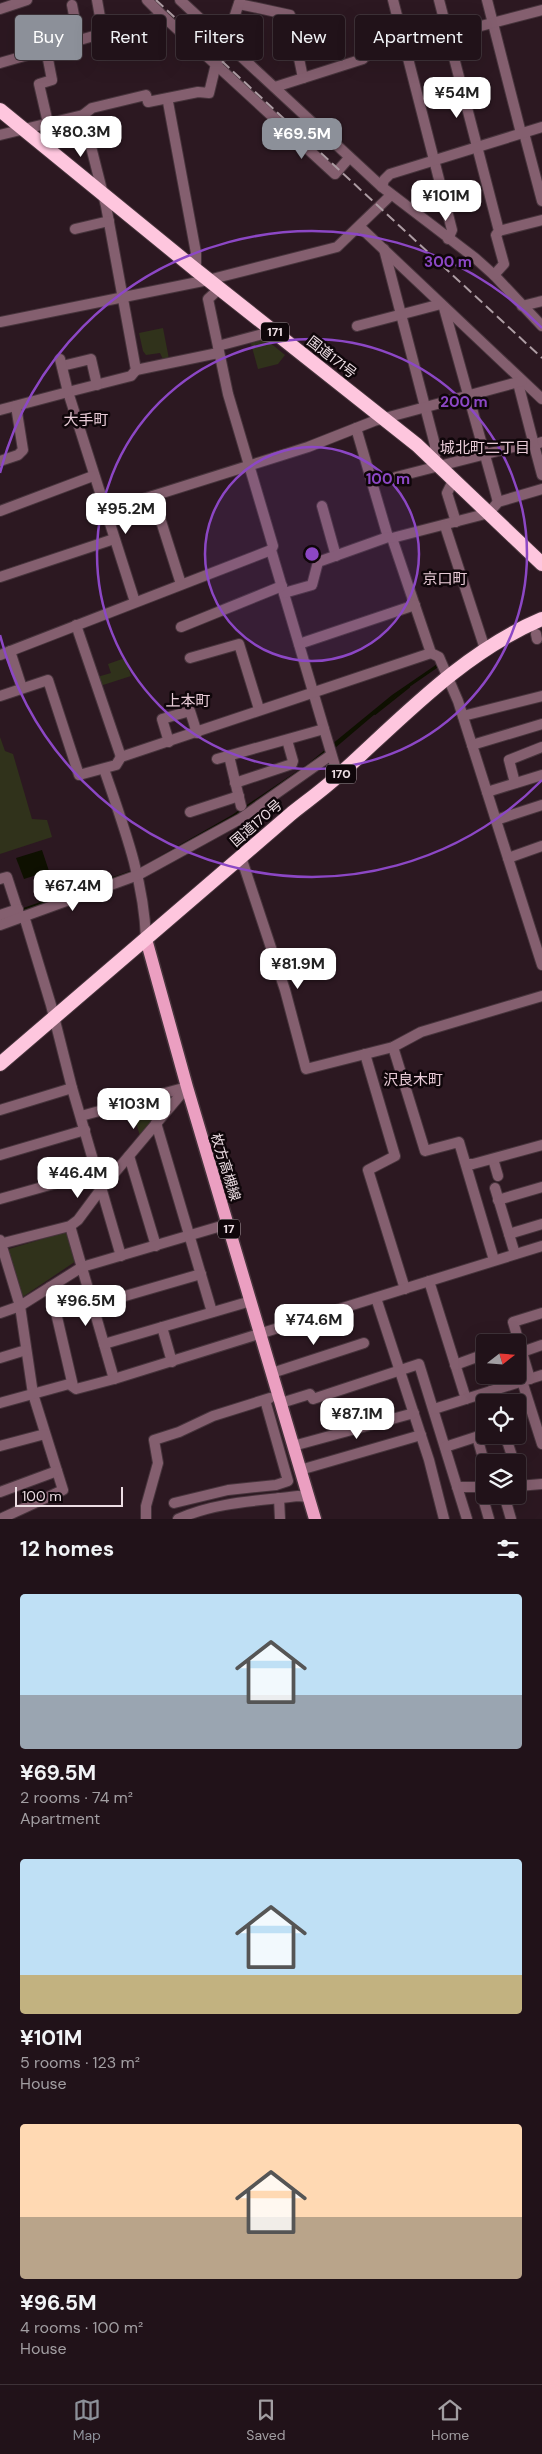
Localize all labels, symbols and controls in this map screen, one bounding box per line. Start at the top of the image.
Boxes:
chip: Buy [15,15,82,60]
chip: Rent [92,15,166,60]
chip: Filters [176,15,263,60]
chip: New [273,15,345,60]
chip: Apartment [355,15,481,60]
pin: ¥54M [427,76,487,119]
text: ¥54M [435,82,479,103]
pin: ¥80.3M [40,116,122,158]
pin: ¥69.5M [261,118,343,160]
text: ¥80.3M [51,121,111,142]
text: ¥69.5M [273,123,331,144]
pin: ¥101M [411,180,481,222]
text: ¥101M [422,185,470,206]
text: 300 m [424,252,472,272]
road number: 171 [261,322,289,342]
street label: 国道171号 [303,332,361,382]
text: 200 m [440,392,488,412]
district label: 大手町 [63,410,109,430]
district label: 城北町二丁目 [440,438,530,458]
text: 100 m [366,469,410,489]
pin: ¥95.2M [85,492,167,535]
text: ¥95.2M [97,498,155,519]
centre of rings [303,545,321,563]
district label: 京口町 [422,569,468,589]
district label: 上本町 [165,691,211,711]
road number: 170 [326,764,356,784]
street label: 国道170号 [226,795,286,851]
pin: ¥67.4M [32,870,114,912]
text: ¥67.4M [45,875,101,896]
pin: ¥81.9M [257,948,339,990]
text: ¥81.9M [271,953,325,974]
district label: 沢良木町 [383,1070,443,1090]
pin: ¥103M [99,1088,169,1130]
text: ¥103M [108,1093,160,1114]
street label: 枚方高槻線 [207,1131,245,1203]
pin: ¥46.4M [37,1156,119,1199]
text: ¥46.4M [48,1162,108,1183]
road number: 17 [218,1220,240,1238]
pin: ¥96.5M [45,1284,127,1327]
text: ¥96.5M [57,1290,115,1311]
pin: ¥74.6M [273,1304,355,1346]
text: ¥74.6M [286,1309,342,1330]
north arrow [476,1334,526,1384]
map controls [476,1334,526,1504]
button: locate [476,1394,526,1444]
pin: ¥87.1M [316,1398,398,1440]
text: ¥87.1M [331,1403,383,1424]
button: layers [476,1454,526,1504]
scale bar [15,1484,122,1507]
text: 100 m [22,1487,62,1505]
text: 12 homes [20,1535,114,1563]
icon: filters [494,1535,522,1563]
icon: home [226,1627,316,1717]
text: ¥69.5M [20,1759,96,1787]
text: 2 rooms · 74 m² [20,1787,133,1808]
text: Apartment [20,1808,100,1829]
icon: home [226,1892,316,1982]
text: ¥101M [20,2024,82,2052]
text: 5 rooms · 123 m² [20,2052,140,2073]
text: House [20,2073,67,2094]
icon: home [226,2157,316,2247]
text: ¥96.5M [20,2289,97,2317]
text: 4 rooms · 100 m² [20,2317,143,2338]
text: House [20,2338,67,2359]
tab: Map [73,2396,101,2444]
tab: Saved [246,2396,286,2444]
tab: Home [431,2396,469,2444]

